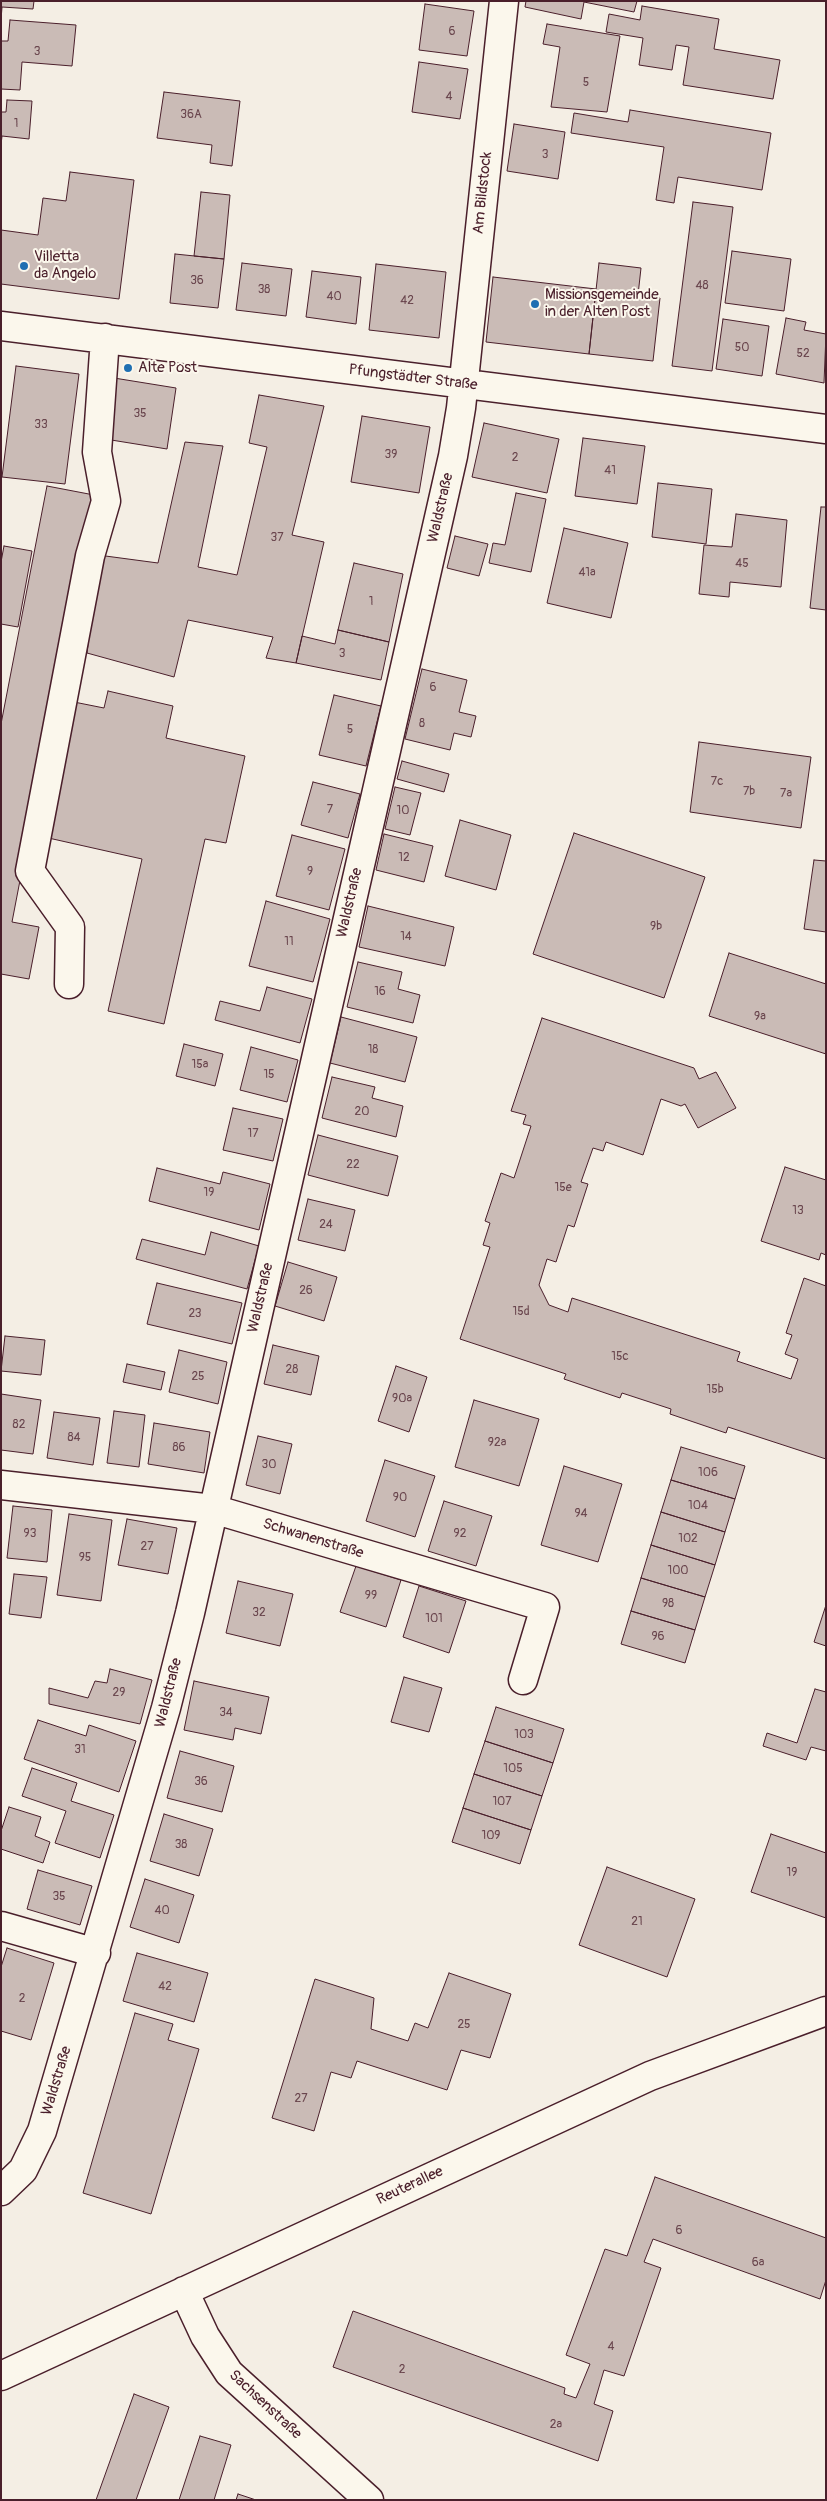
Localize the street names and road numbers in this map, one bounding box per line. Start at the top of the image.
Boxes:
street label: Am Bildstock [470,151,496,235]
street label: Pfungstädter Straße [348,361,478,395]
street label: Waldstraße [424,471,458,545]
street label: Waldstraße [333,866,367,940]
street label: Waldstraße [244,1261,278,1335]
street label: Schwanenstraße [260,1515,366,1563]
street label: Waldstraße [152,1656,186,1730]
street label: Waldstraße [38,2044,76,2118]
street label: Reuterallee [374,2163,446,2209]
street label: Sachsenstraße [225,2367,305,2443]

